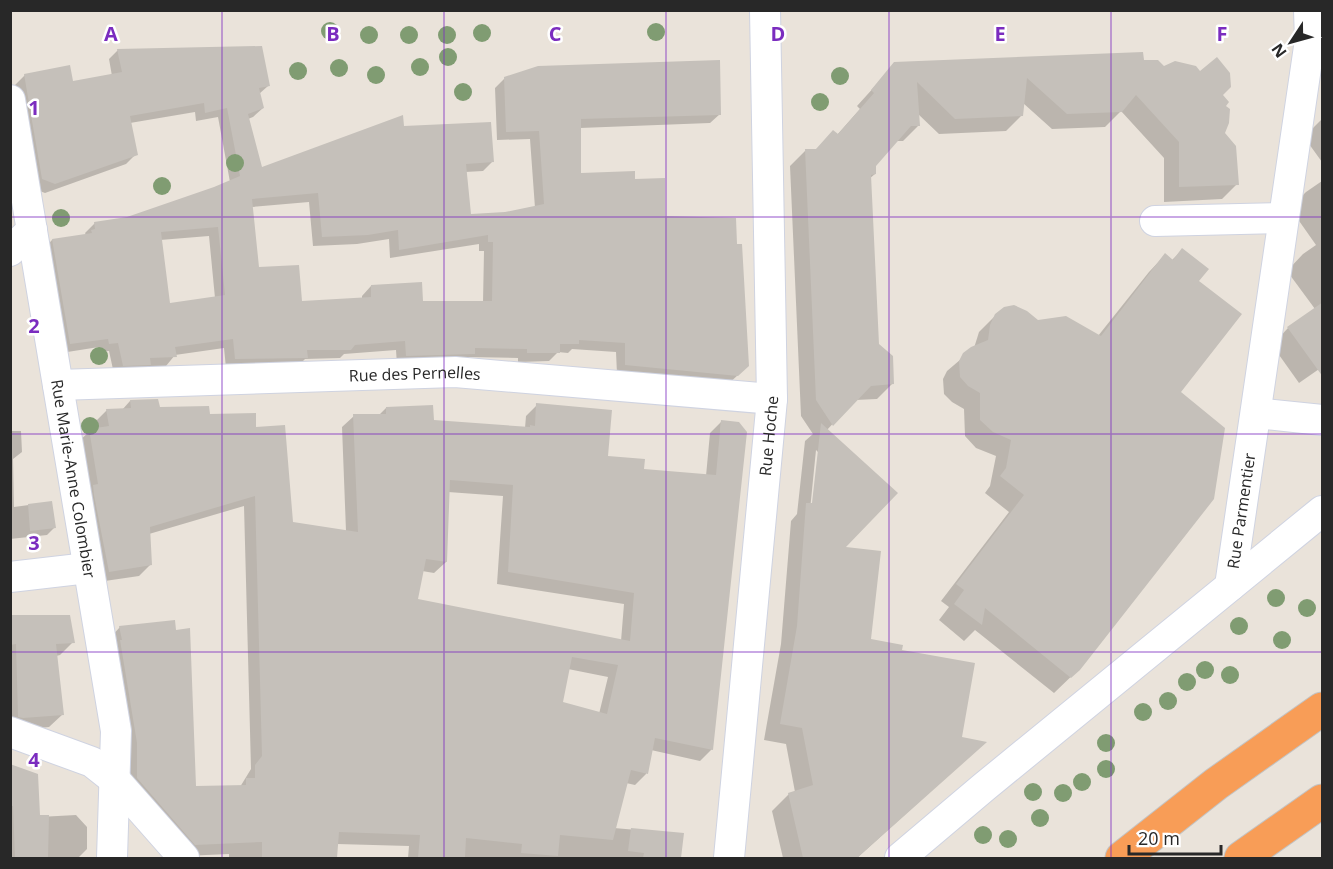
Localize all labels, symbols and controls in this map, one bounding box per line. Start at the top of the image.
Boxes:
north arrow [1261,12,1321,72]
text: A [104,20,118,47]
text: B [326,20,340,47]
text: C [549,20,562,47]
text: D [771,20,785,47]
text: E [994,20,1006,47]
text: F [1217,20,1227,47]
text: N [1266,39,1292,63]
text: 1 [28,94,40,121]
text: 2 [28,312,40,339]
street label: Rue des Pernelles [348,361,482,386]
street label: Rue Marie-Anne Colombier [46,378,101,580]
street label: Rue Hoche [754,395,783,477]
street label: Rue Parmentier [1222,451,1260,570]
text: 3 [28,529,40,556]
text: 4 [28,746,40,773]
scale bar [1129,818,1220,856]
text: 20 m [1138,826,1180,850]

